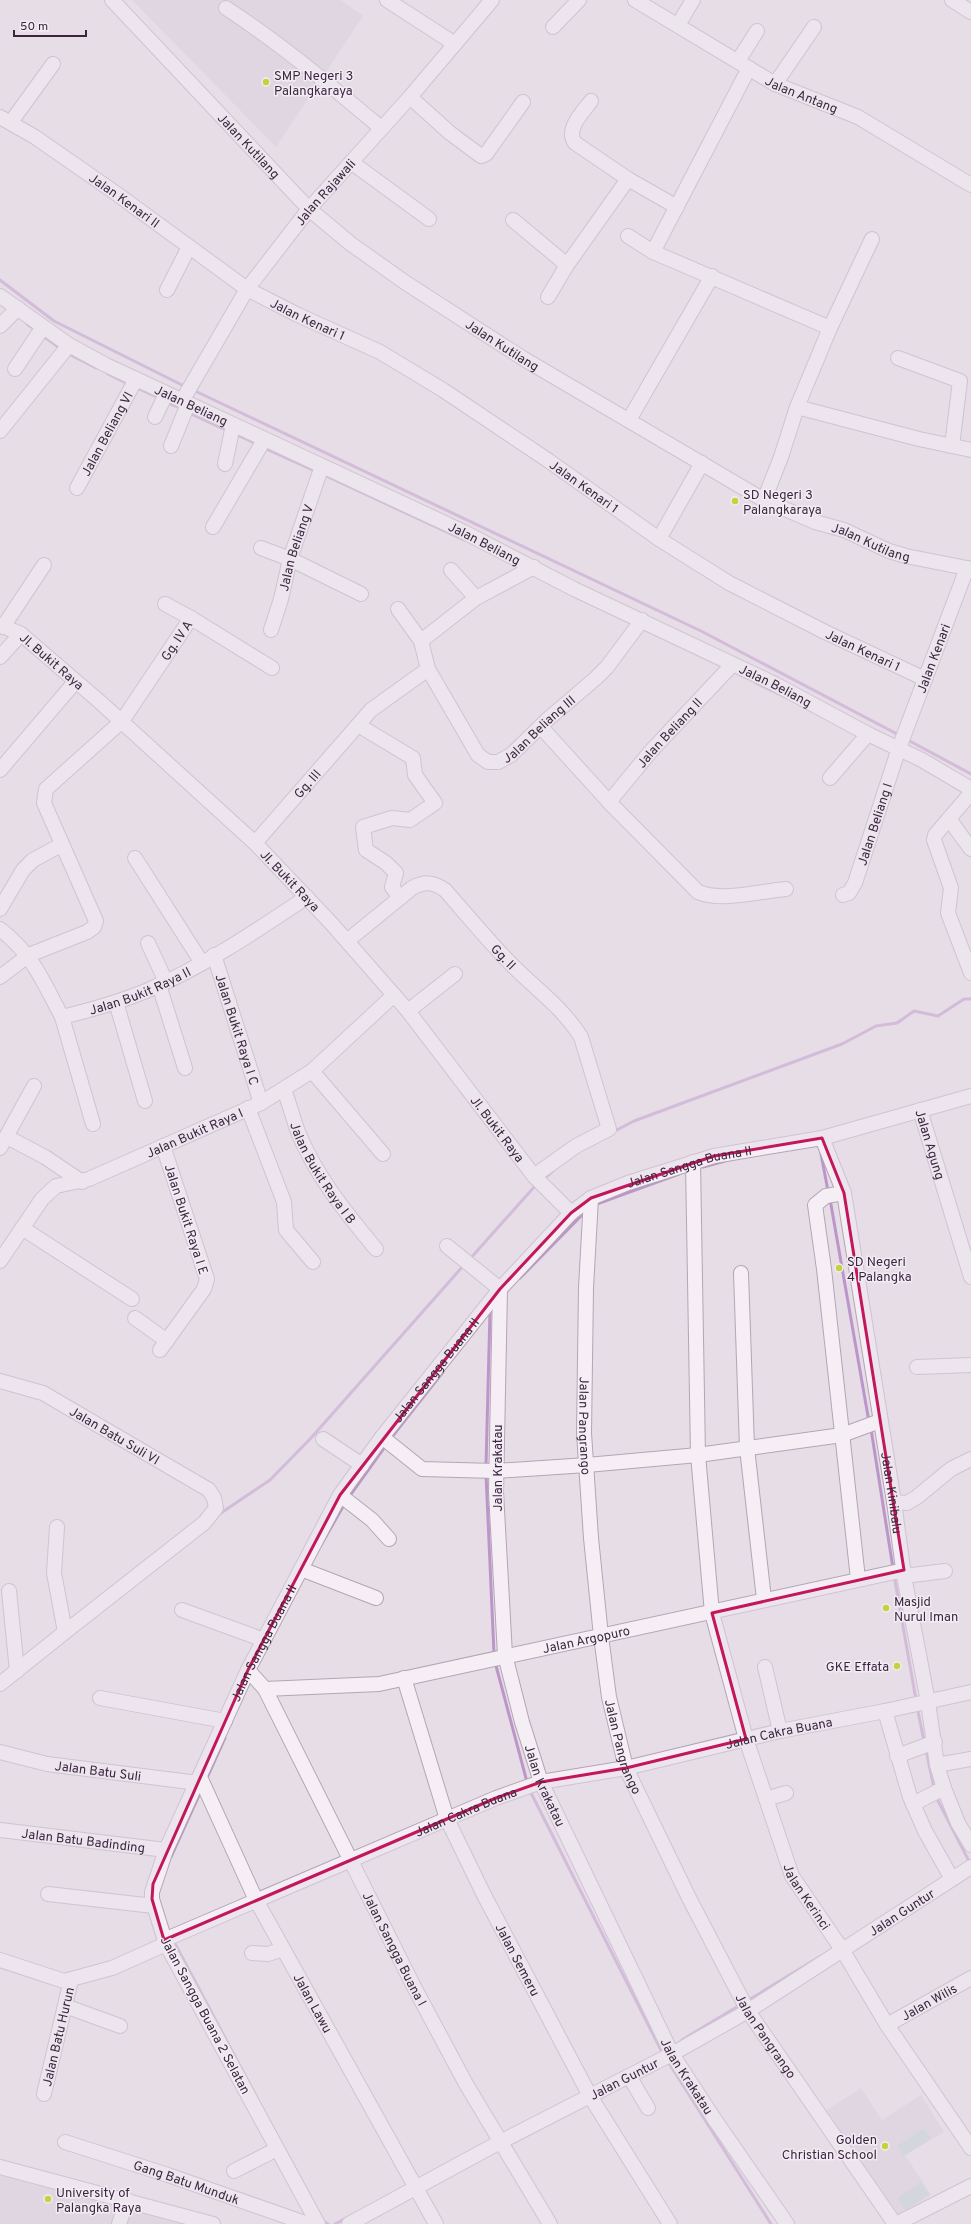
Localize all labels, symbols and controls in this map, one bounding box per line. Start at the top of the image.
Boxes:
scale bar [14,12,86,38]
text: 50 m [20,19,48,35]
place label: SMP Negeri 3 Palangkaraya [274,69,353,100]
street label: Jalan Antang [762,74,840,118]
marker: SMP Negeri 3 Palangkaraya [261,77,271,87]
street label: Jalan Kutilang [213,111,282,183]
street label: Jalan Rajawali [293,157,360,230]
street label: Jalan Kenari II [85,171,162,232]
street label: Jalan Kenari 1 [267,296,347,345]
street label: Jalan Kutilang [462,317,541,376]
street label: Jalan Beliang [151,383,230,431]
street label: Jalan Beliang VI [79,389,138,479]
street label: Jalan Kenari 1 [546,458,621,518]
place label: SD Negeri 3 Palangkaraya [743,488,822,519]
marker: SD Negeri 3 Palangkaraya [730,496,740,506]
street label: Jalan Beliang V [277,503,318,593]
street label: Jalan Beliang [445,520,522,570]
street label: Jalan Kutilang [829,521,911,567]
street label: Gg. IV A [159,618,197,665]
street label: Jalan Kenari [914,622,955,696]
street label: Jalan Kenari 1 [822,627,902,676]
street label: Jl. Bukit Raya [16,630,86,694]
street label: Jalan Beliang [736,662,814,712]
street label: Jalan Beliang III [501,693,580,768]
street label: Jalan Beliang II [634,695,707,772]
street label: Gg. III [291,767,325,803]
street label: Jalan Beliang I [855,781,897,868]
street label: Jl. Bukit Raya [256,847,322,916]
street label: Gg. II [486,942,518,974]
street label: Jalan Bukit Raya II [88,965,194,1020]
street label: Jalan Bukit Raya I C [211,972,261,1088]
street label: Jl. Bukit Raya [466,1094,527,1166]
street label: Jalan Bukit Raya I [144,1106,246,1163]
street label: Jalan Agung [910,1108,947,1182]
street label: Jalan Bukit Raya I B [285,1120,358,1228]
street label: Jalan Sangga Buana II [625,1144,753,1193]
street label: Jalan Bukit Raya I E [160,1162,210,1277]
place label: SD Negeri 4 Palangka [847,1255,912,1286]
marker: SD Negeri 4 Palangka [834,1263,844,1273]
street label: Jalan Sangga Buana II [391,1316,484,1427]
street label: Jalan Pangrango [574,1376,593,1476]
street label: Jalan Batu Suli VI [66,1404,162,1469]
street label: Jalan Krakatau [491,1424,507,1512]
street label: Jalan Kinibalu [876,1451,904,1535]
street label: Jalan Sangga Buana II [229,1582,301,1705]
place label: Masjid Nurul Iman [894,1595,958,1626]
marker: Masjid Nurul Iman [881,1603,891,1613]
street label: Jalan Argopuro [541,1624,632,1658]
place label: GKE Effata [826,1660,889,1676]
marker: GKE Effata [892,1661,902,1671]
street label: Jalan Pangrango [600,1698,644,1797]
street label: Jalan Cakra Buana [724,1715,834,1754]
street label: Jalan Krakatau [520,1743,567,1830]
street label: Jalan Batu Suli [54,1759,142,1786]
street label: Jalan Cakra Buana [413,1785,519,1842]
street label: Jalan Batu Badinding [20,1827,146,1857]
street label: Jalan Kerinci [779,1862,833,1934]
street label: Jalan Guntur [867,1886,939,1941]
street label: Jalan Sangga Buana I [358,1890,429,2009]
street label: Jalan Semeru [491,1921,542,2000]
street label: Jalan Sangga Buana 2 Selatan [156,1934,253,2098]
street label: Jalan Lawu [289,1972,334,2036]
street label: Jalan Wilis [899,1981,961,2025]
street label: Jalan Batu Hurun [40,1986,79,2088]
street label: Jalan Pangrango [731,1992,798,2082]
street label: Jalan Krakatau [656,2036,715,2118]
street label: Jalan Guntur [588,2056,662,2105]
place label: Golden Christian School [782,2133,877,2164]
marker: Golden Christian School [880,2141,890,2151]
street label: Gang Batu Munduk [131,2158,241,2209]
place label: University of Palangka Raya [56,2186,141,2217]
marker: University of Palangka Raya [43,2194,53,2204]

